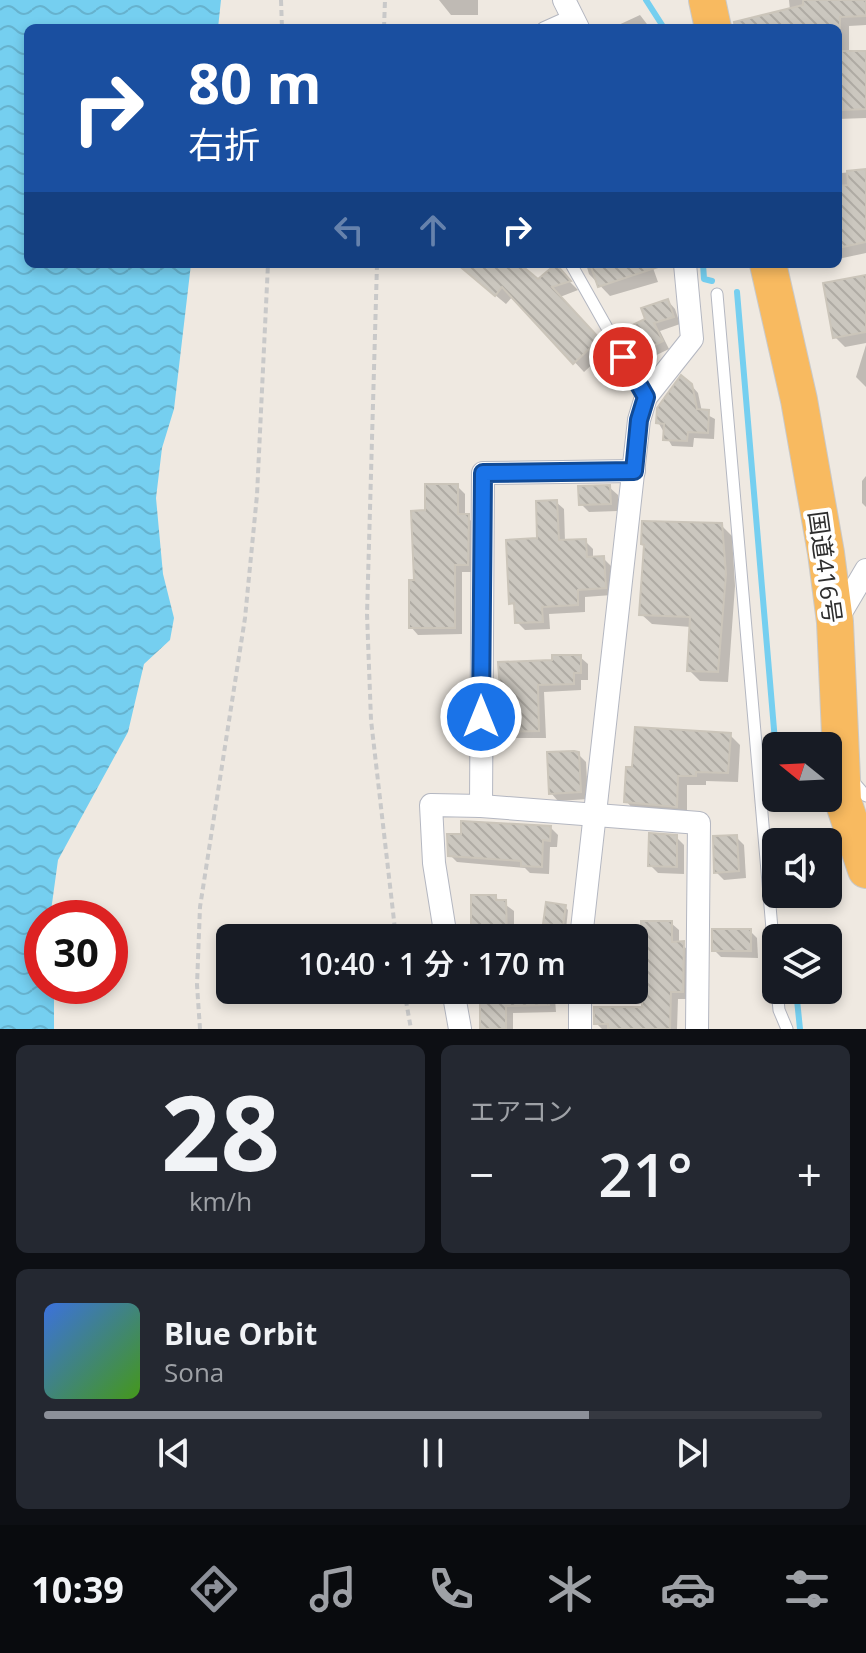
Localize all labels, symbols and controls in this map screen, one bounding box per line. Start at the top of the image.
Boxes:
text: 80 m [188,44,322,120]
icon: right [56,56,160,160]
text: 右折 [188,120,260,169]
icon: left [327,208,371,252]
icon: ahead [411,208,455,252]
icon: right [495,208,539,252]
pin [589,323,657,391]
icon: arrive [601,335,645,379]
street label: 国道416号 [802,509,850,625]
position arrow [439,675,523,759]
north arrow [762,732,842,812]
map controls [762,732,842,1004]
button: sound [762,828,842,908]
speed limit sign: 30 [24,900,128,1004]
button: layers [762,924,842,1004]
text: 10:40 · 1 分 · 170 m [298,943,566,984]
text: 28 [161,1060,280,1201]
text: エアコン [469,1093,573,1129]
text: 21° [598,1133,693,1215]
text: − [469,1144,494,1204]
text: + [797,1144,822,1204]
text: km/h [189,1183,252,1219]
text: Blue Orbit [164,1313,317,1354]
text: Sona [164,1354,224,1390]
icon: previous [152,1431,196,1475]
icon: pause [411,1431,455,1475]
icon: next [670,1431,714,1475]
icon: directions [186,1561,242,1617]
icon: music [305,1561,361,1617]
icon: phone [423,1561,479,1617]
icon: climate [542,1561,598,1617]
icon: car [660,1561,716,1617]
icon: filters [779,1561,835,1617]
text: 10:39 [31,1565,124,1614]

